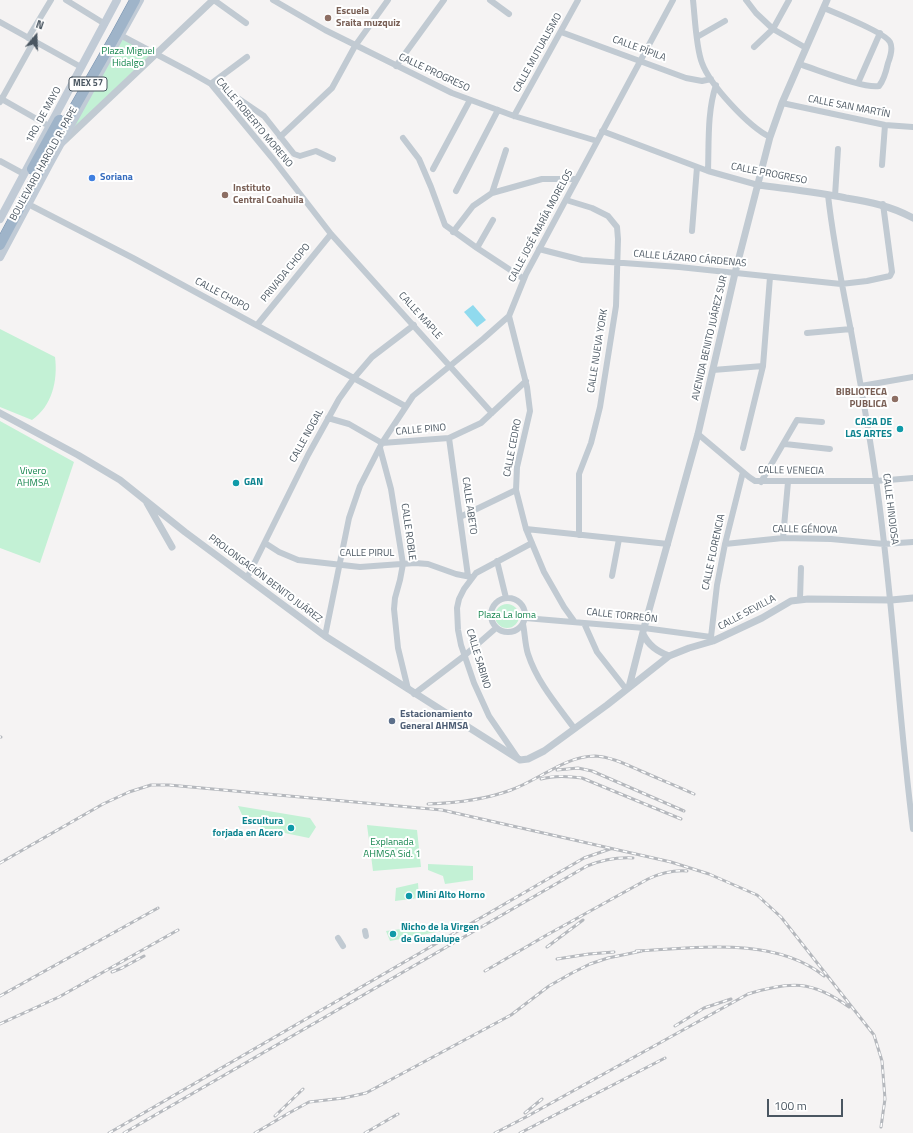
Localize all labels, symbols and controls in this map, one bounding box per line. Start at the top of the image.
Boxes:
place label: Escuela Sraita muzquiz [336,6,400,30]
street label: CALLE MUTUALISMO [511,11,565,95]
marker: Escuela Sraita muzquiz [323,13,333,23]
north arrow [16,16,56,56]
text: N [34,16,46,33]
street label: CALLE PÍPILA [611,34,667,64]
park label: Plaza Miguel Hidalgo [101,46,155,70]
street label: CALLE PROGRESO [396,51,472,95]
street label: CALLE ROBERTO MORENO [213,76,295,170]
road number: MEX 57 [69,77,107,91]
street label: 1RO. DE MAYO [24,85,64,145]
street label: CALLE SAN MARTÍN [807,93,891,121]
street label: BOULEVARD HAROLD R. PAPE [8,105,80,223]
street label: CALLE PROGRESO [730,161,808,187]
street label: CALLE JOSÉ MARÍA MORELOS [506,168,576,284]
place label: Soriana [100,172,133,184]
marker: Soriana [87,173,97,183]
place label: Instituto Central Coahuila [233,183,304,206]
marker: Instituto Central Coahuila [220,190,230,200]
street label: PRIVADA CHOPO [259,241,313,305]
street label: CALLE LÁZARO CÁRDENAS [633,248,747,270]
street label: AVENIDA BENITO JUÁREZ SUR [690,274,730,402]
street label: CALLE CHOPO [193,276,251,314]
street label: CALLE MAPLE [396,290,444,342]
street label: CALLE NUEVA YORK [585,308,611,394]
place label: BIBLIOTECA PUBLICA [836,387,887,410]
marker: BIBLIOTECA PUBLICA [890,394,900,404]
street label: CALLE NOGAL [287,407,327,465]
place label: CASA DE LAS ARTES [845,417,892,440]
street label: CALLE CEDRO [501,418,525,478]
street label: CALLE PINO [395,422,447,438]
marker: CASA DE LAS ARTES [895,424,905,434]
street label: CALLE VENECIA [758,464,824,478]
park label: Vivero AHMSA [17,466,49,490]
street label: CALLE HINOJOSA [880,473,900,545]
street label: CALLE ABETO [459,476,479,536]
place label: GAN [244,477,263,489]
marker: GAN [231,478,241,488]
street label: CALLE ROBLE [398,502,418,562]
street label: CALLE FLORENCIA [700,513,728,591]
street label: CALLE GÉNOVA [772,523,838,537]
street label: PROLONGACIÓN BENITO JUÁREZ [206,532,324,626]
street label: CALLE PIRUL [340,548,394,560]
street label: CALLE SEVILLA [716,593,778,633]
street label: CALLE TORREÓN [586,606,658,626]
park label: Plaza La loma [478,610,536,622]
street label: CALLE SABINO [463,628,493,690]
place label: Estacionamiento General AHMSA [400,709,473,732]
marker: Estacionamiento General AHMSA [387,716,397,726]
place label: Escultura forjada en Acero [213,816,283,840]
marker: Escultura forjada en Acero [286,823,296,833]
park label: Explanada AHMSA Sid. 1 [363,837,421,860]
place label: Mini Alto Horno [417,890,485,902]
marker: Mini Alto Horno [404,891,414,901]
place label: Nicho de la Virgen de Guadalupe [401,922,479,946]
marker: Nicho de la Virgen de Guadalupe [388,929,398,939]
scale bar [769,1091,845,1117]
text: 100 m [774,1096,807,1115]

